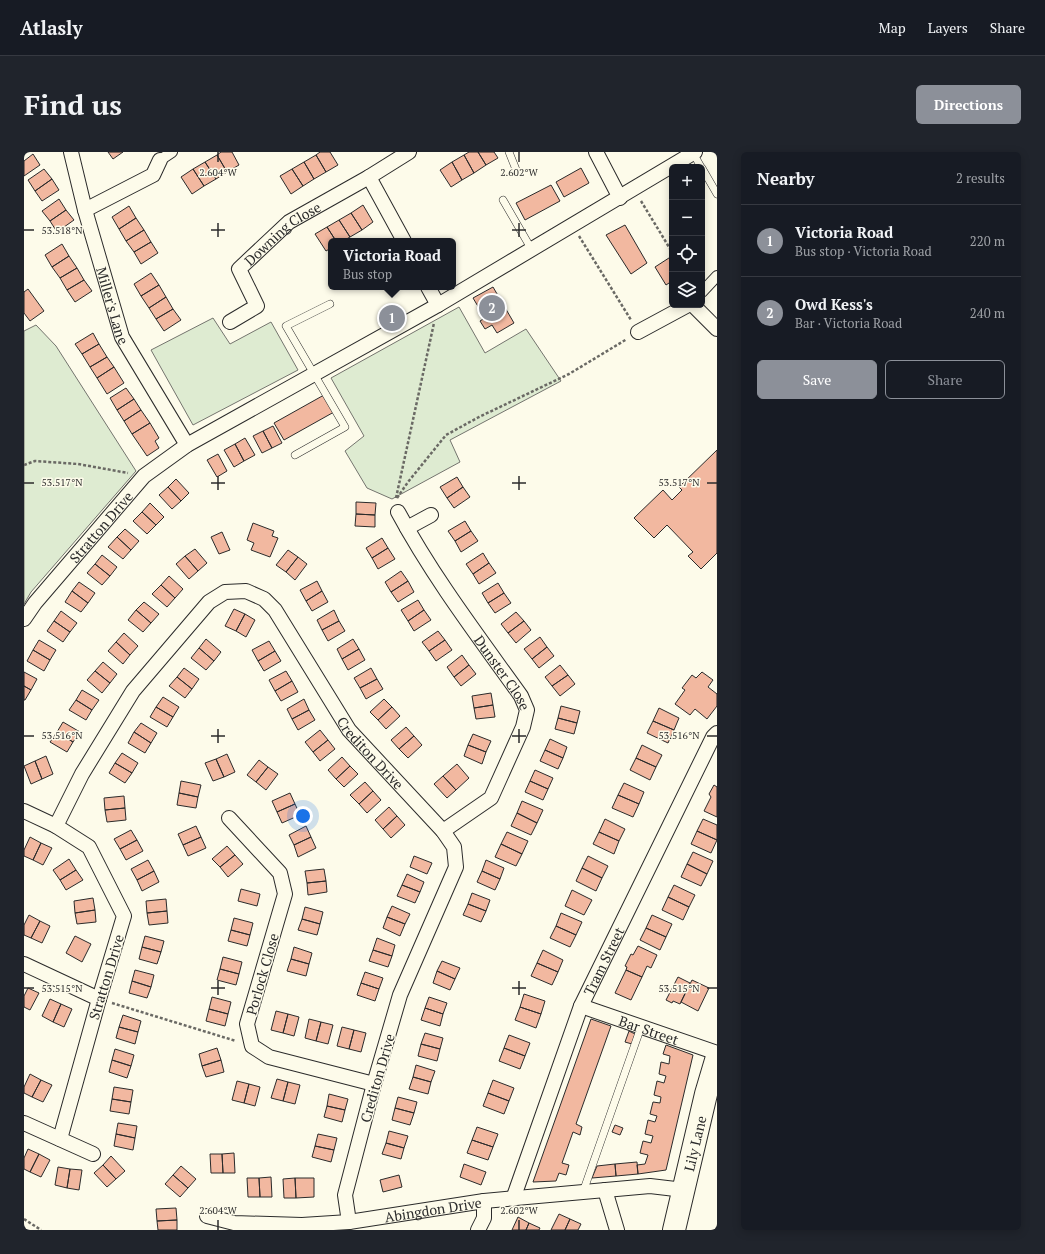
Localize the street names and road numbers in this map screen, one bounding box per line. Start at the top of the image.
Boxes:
street label: Downing Close [240,197,324,269]
street label: Miller's Lane [93,265,134,348]
street label: Stratton Drive [64,487,137,566]
street label: Dunster Close [470,631,535,713]
street label: Crediton Drive [333,713,408,793]
street label: Tram Street [578,923,628,998]
street label: Porlock Close [241,931,283,1017]
street label: Stratton Drive [84,932,128,1022]
street label: Bar Street [617,1010,682,1049]
street label: Crediton Drive [355,1031,399,1125]
street label: Lily Lane [679,1114,710,1173]
street label: Abingdon Drive [383,1192,483,1226]

